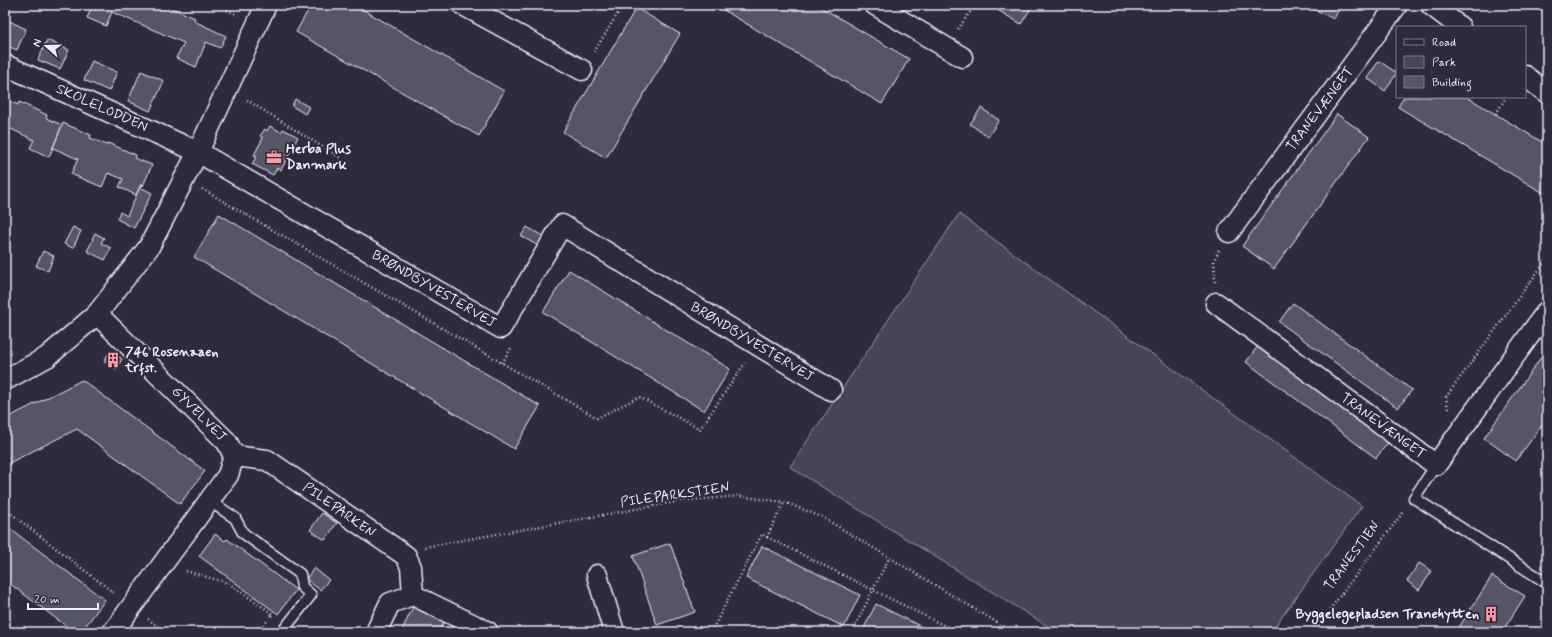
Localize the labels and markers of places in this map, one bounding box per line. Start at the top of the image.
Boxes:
place label: Herba Plus Danmark [286,140,351,174]
office icon: Herba Plus Danmark [265,148,283,166]
place label: 746 Rosenaaen trfst. [124,343,219,377]
building icon: 746 Rosenaaen trfst. [104,351,122,369]
place label: Byggelegepladsen Tranehytten [1295,605,1479,625]
building icon: Byggelegepladsen Tranehytten [1482,605,1500,623]

